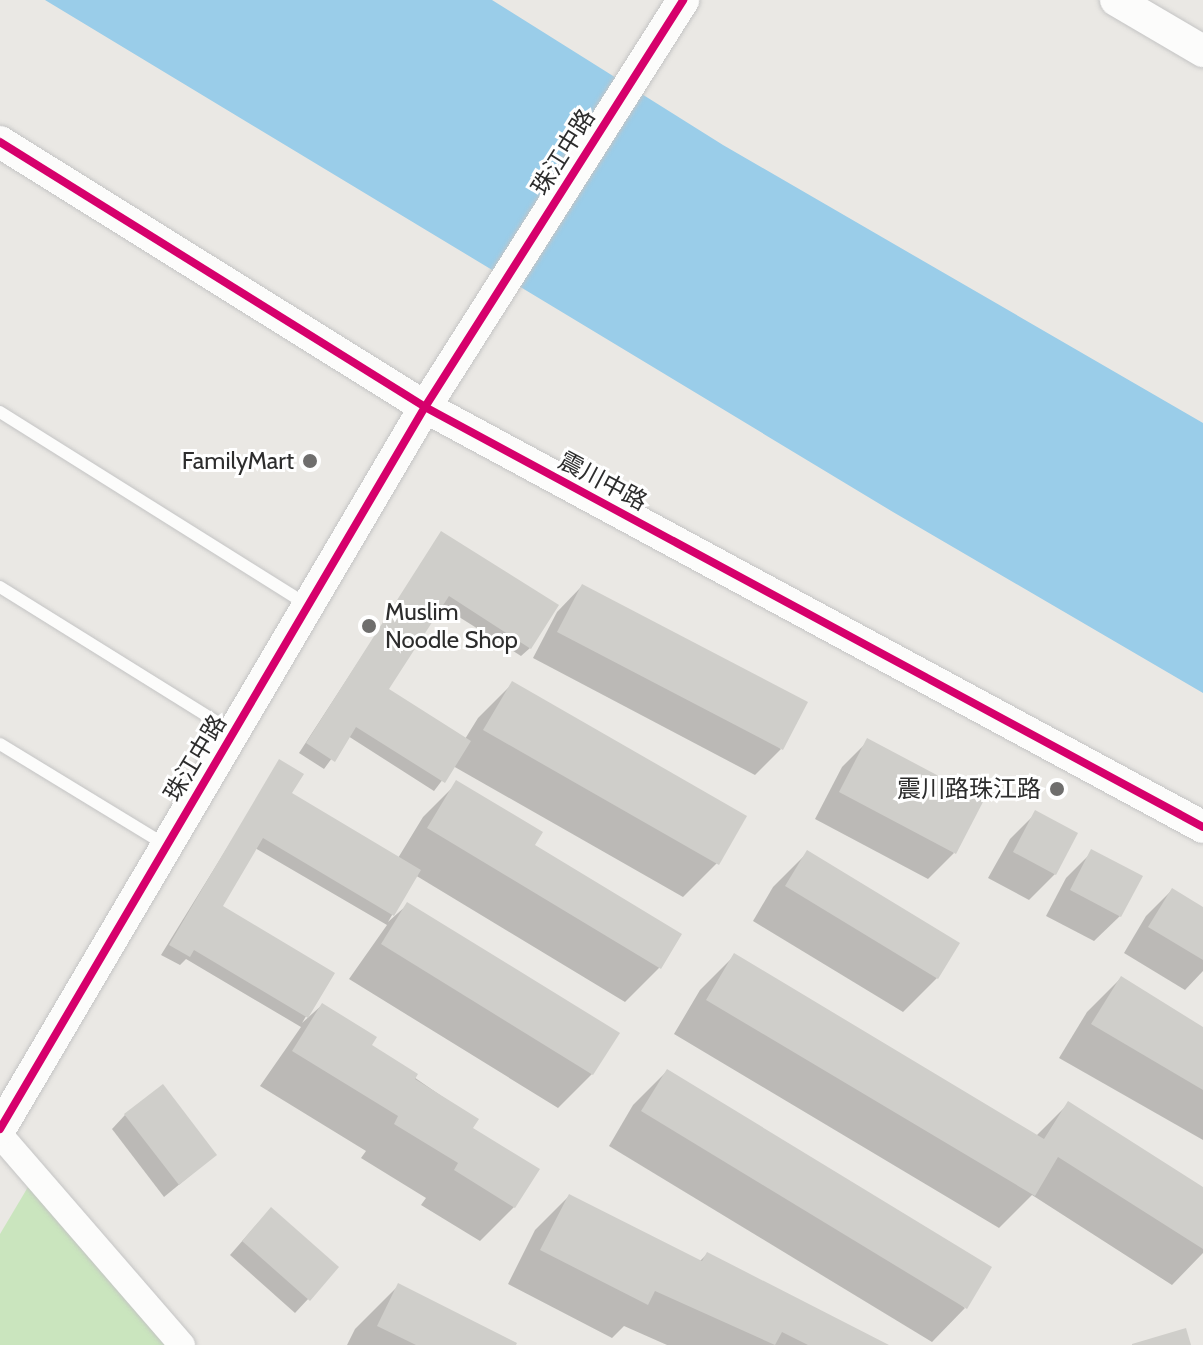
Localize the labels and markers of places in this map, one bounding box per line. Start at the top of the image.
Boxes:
place label: FamilyMart [182,447,294,475]
marker: FamilyMart [301,452,319,470]
place label: Muslim Noodle Shop [385,598,518,654]
marker: Muslim Noodle Shop [360,617,378,635]
place label: 震川路珠江路 [897,775,1041,803]
marker: 震川路珠江路 [1048,780,1066,798]

